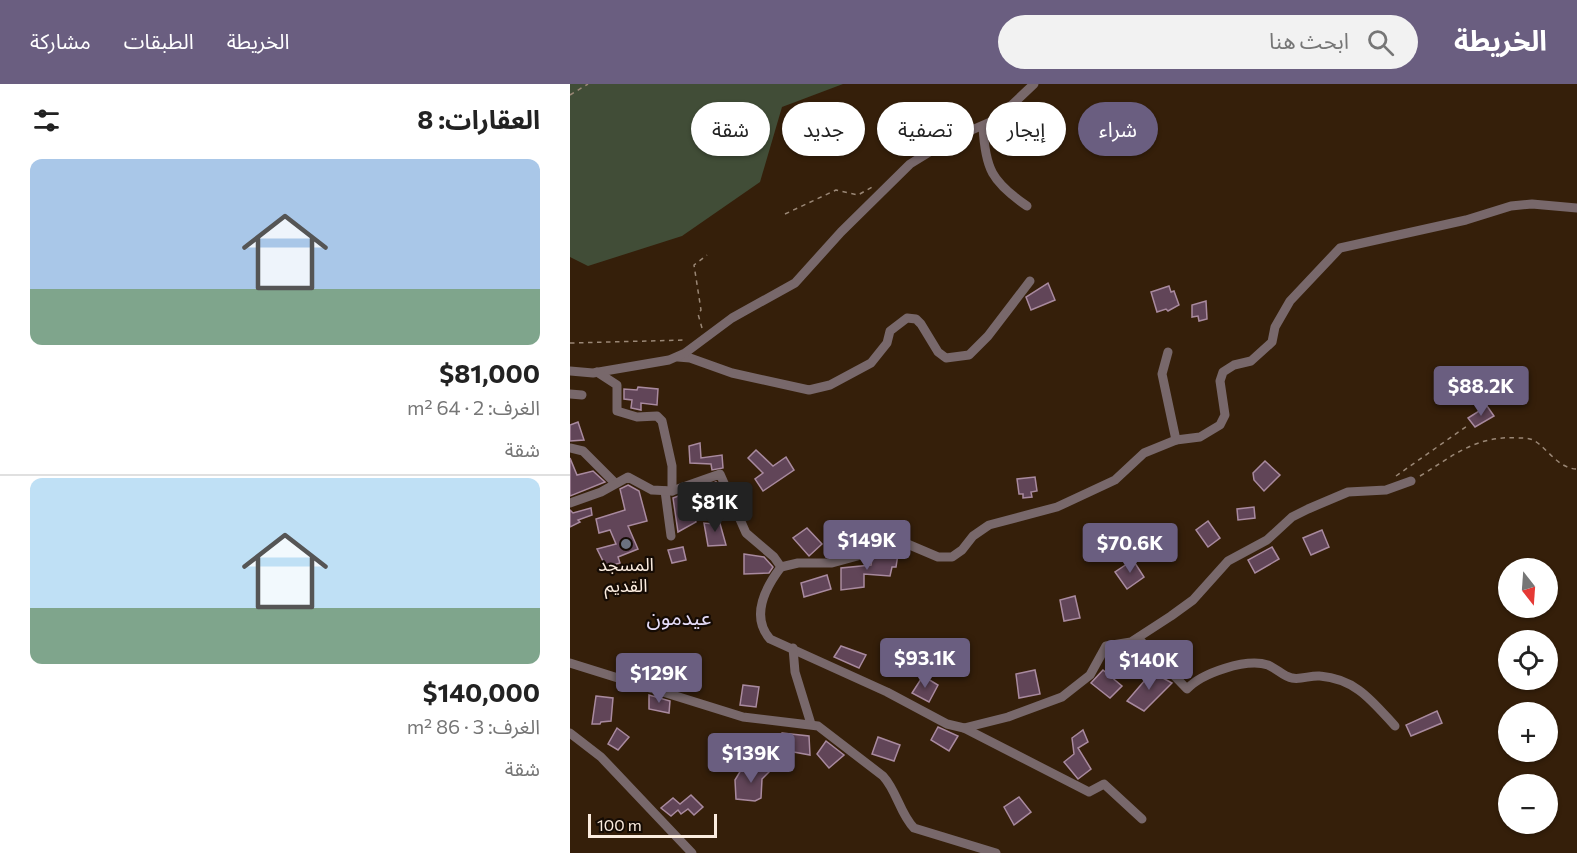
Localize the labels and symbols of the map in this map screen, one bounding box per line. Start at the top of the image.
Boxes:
pin: $88.2K [1432,366,1530,417]
pin: $81K [679,482,751,533]
pin: $149K [825,520,909,571]
pin: $70.6K [1081,523,1179,574]
marker: المسجد القديم [619,537,633,551]
place label: المسجد القديم [598,553,654,599]
north arrow [1498,558,1558,618]
district label: عيدمون [647,604,711,630]
pin: $93.1K [876,638,974,689]
pin: $140K [1107,640,1191,691]
pin: $129K [617,653,701,704]
pin: $139K [709,733,793,784]
scale bar [588,811,717,838]

